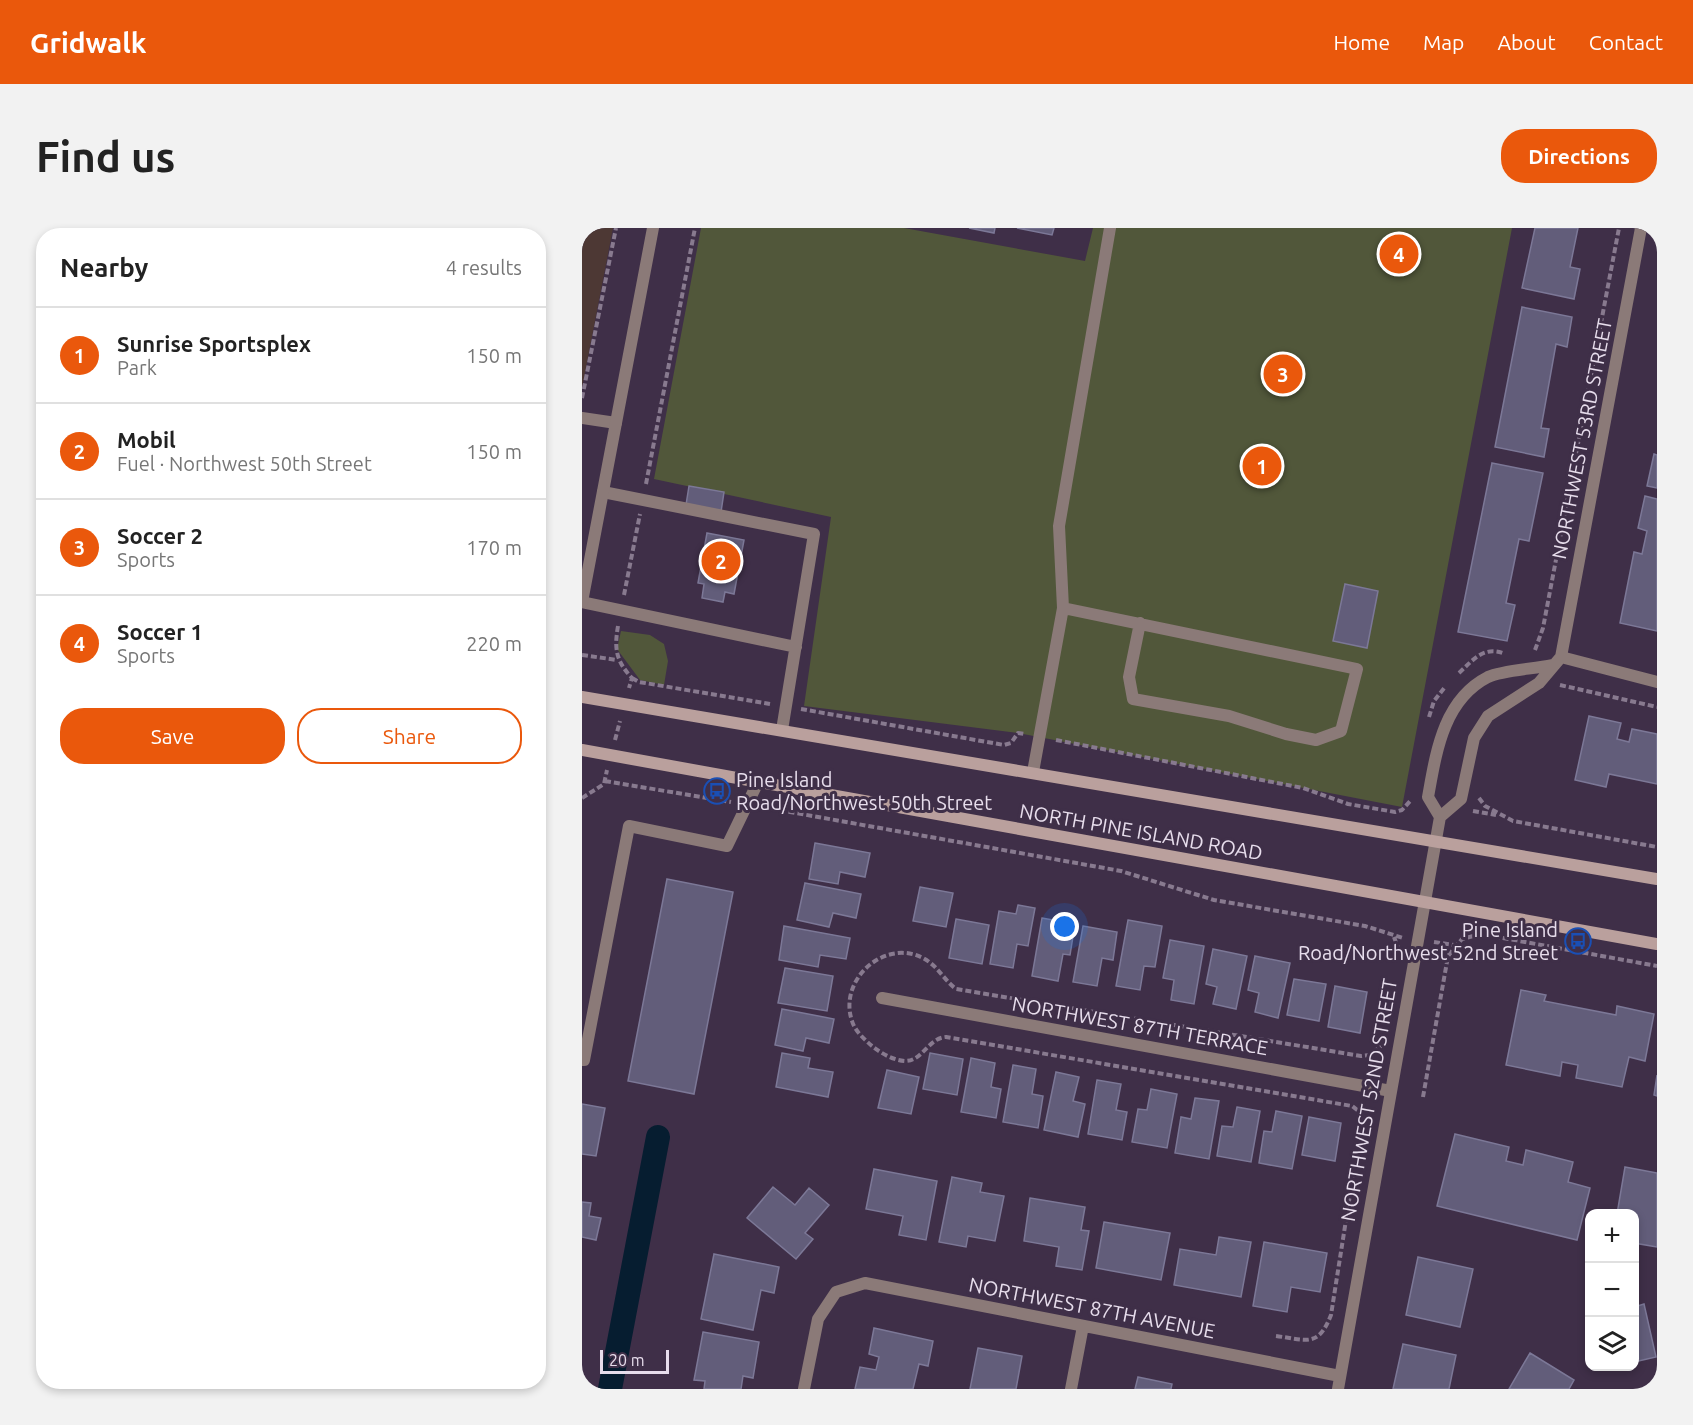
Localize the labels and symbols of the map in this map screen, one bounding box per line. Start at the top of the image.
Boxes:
pin: 4 [1380,231,1418,276]
street label: NORTHWEST 53RD STREET [1547,317,1616,561]
pin: 3 [1264,352,1302,396]
pin: 1 [1242,444,1282,488]
pin: 2 [702,538,740,584]
place label: Pine Island Road/Northwest 50th Street [736,768,992,814]
bus stop icon: Pine Island Road/Northwest 50th Street [702,776,732,806]
street label: NORTH PINE ISLAND ROAD [1018,799,1264,864]
your location [1050,912,1079,941]
place label: Pine Island Road/Northwest 52nd Street [1298,918,1558,964]
bus stop icon: Pine Island Road/Northwest 52nd Street [1563,926,1593,956]
street label: NORTHWEST 52ND STREET [1336,977,1401,1223]
street label: NORTHWEST 87TH TERRACE [1010,992,1270,1059]
street label: NORTHWEST 87TH AVENUE [967,1272,1217,1343]
scale bar [600,1347,669,1374]

